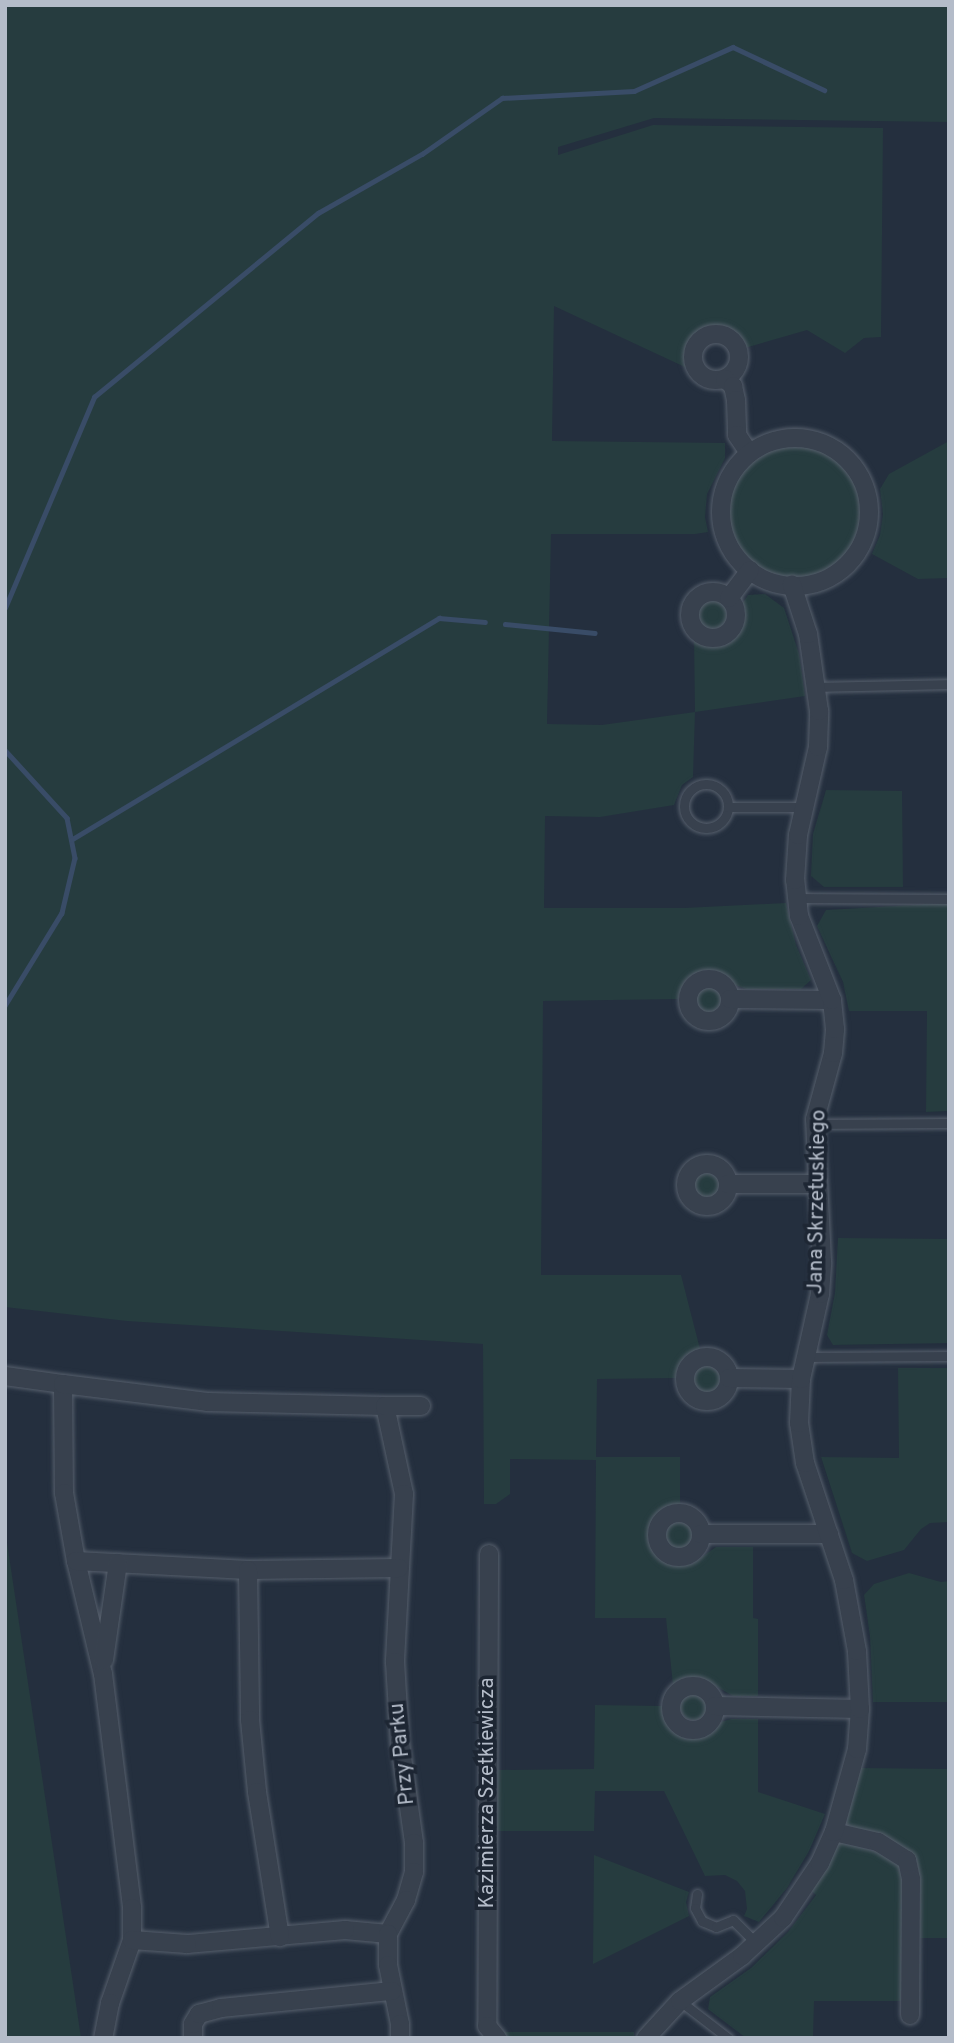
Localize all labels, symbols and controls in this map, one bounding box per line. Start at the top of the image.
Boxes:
street label: Jana Skrzetuskiego [804,1109,832,1295]
street label: Kazimierza Szetkiewicza [475,1677,501,1909]
street label: Przy Parku [385,1702,421,1806]

